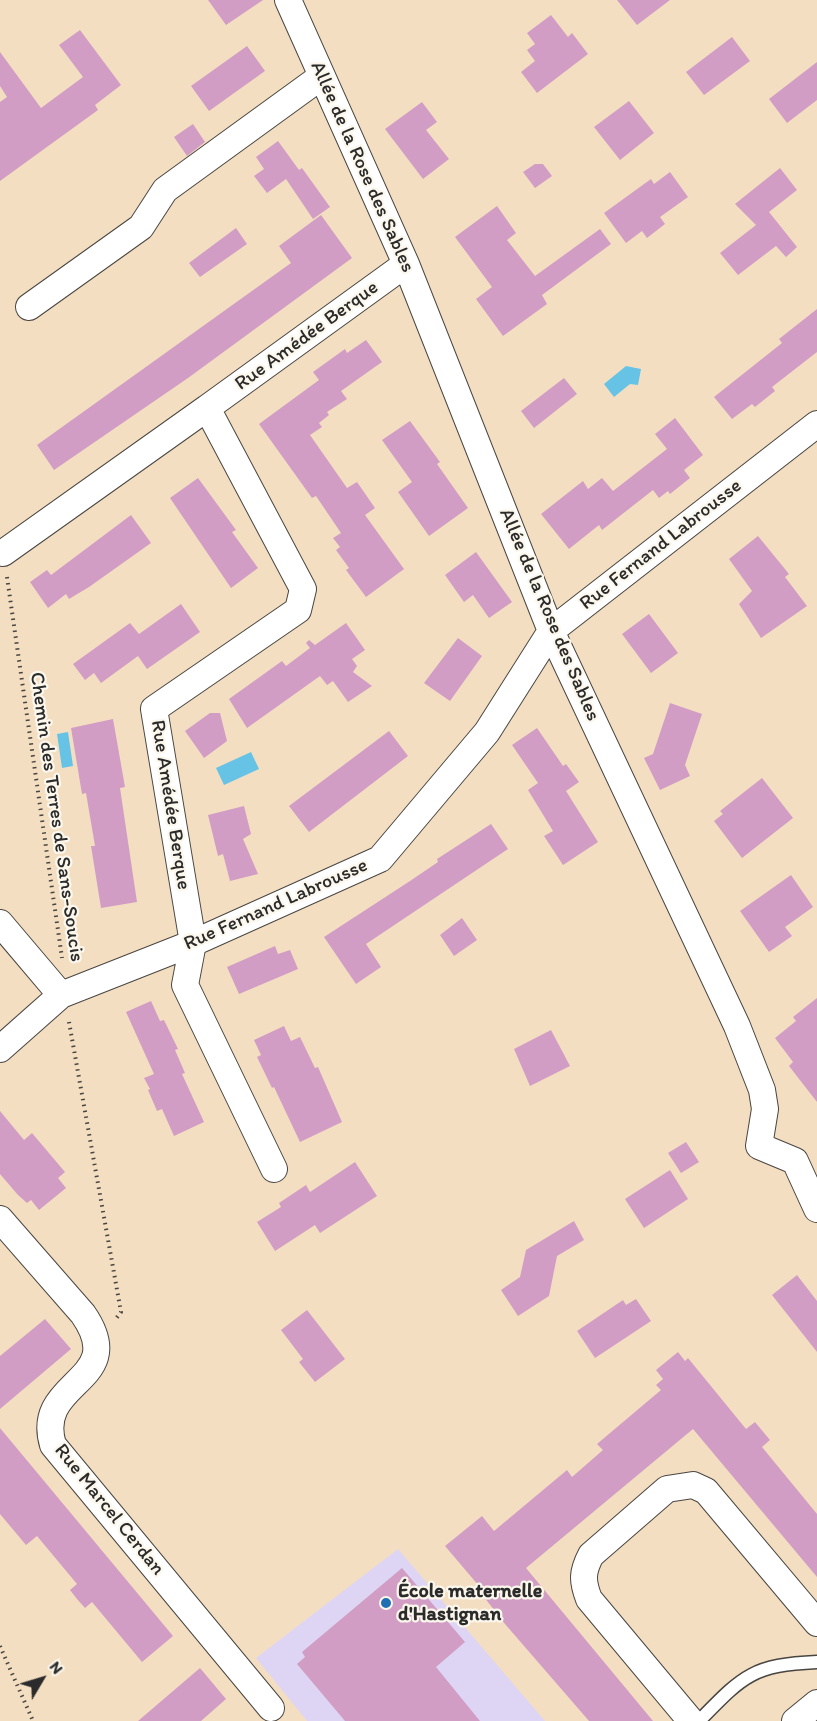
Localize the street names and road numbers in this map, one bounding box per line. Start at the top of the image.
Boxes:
street label: Allée de la Rose des Sables [305,58,419,276]
street label: Rue Amédée Berque [230,276,384,396]
street label: Rue Fernand Labrousse [575,474,747,616]
street label: Allée de la Rose des Sables [493,505,605,725]
street label: Chemin des Terres de Sans-Soucis [24,671,88,963]
street label: Rue Amédée Berque [145,718,195,892]
street label: Rue Fernand Labrousse [180,854,372,956]
street label: Rue Marcel Cerdan [49,1439,169,1581]

